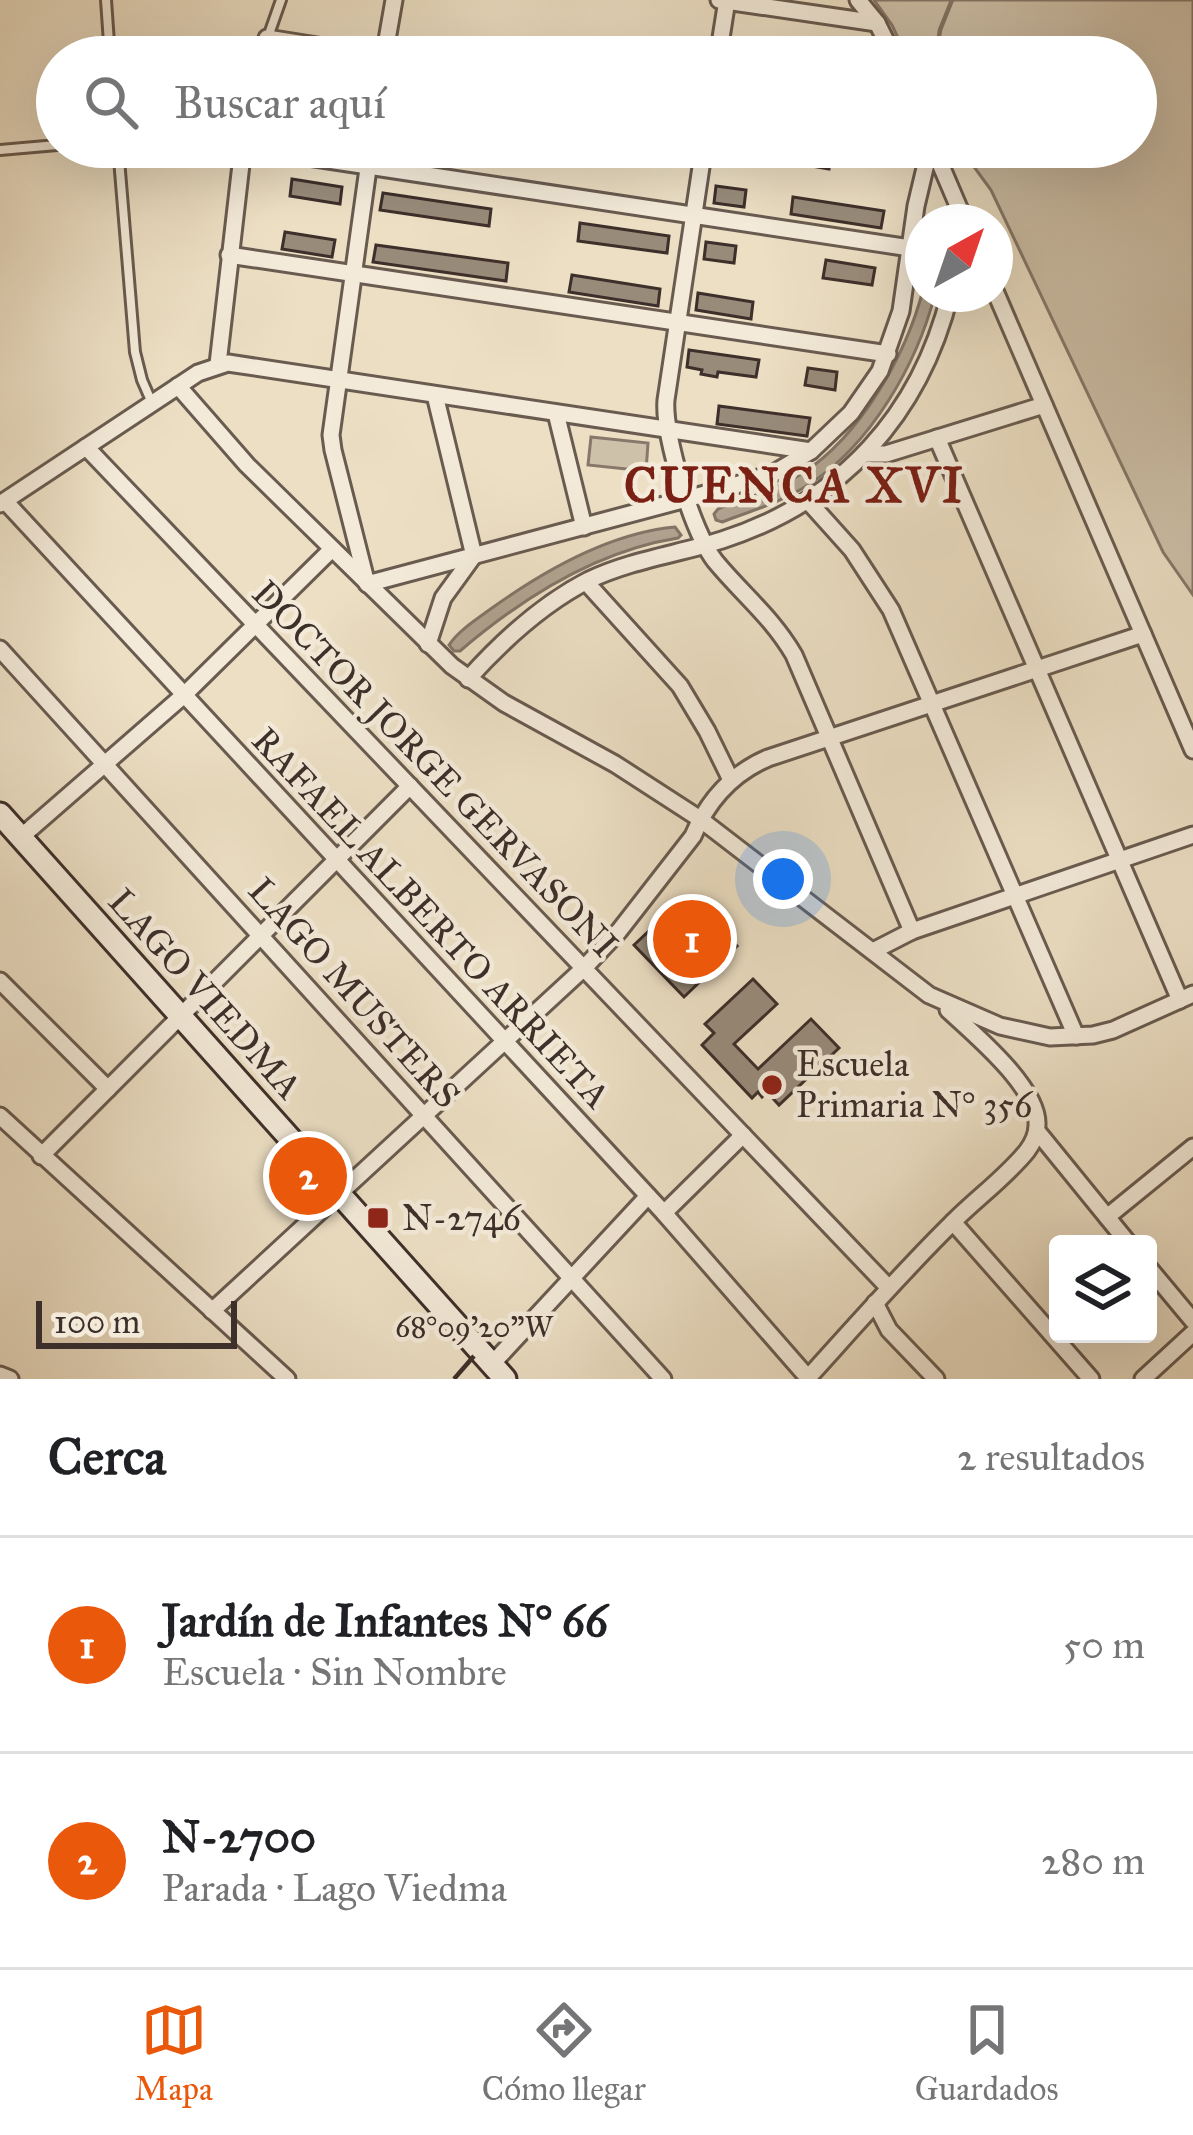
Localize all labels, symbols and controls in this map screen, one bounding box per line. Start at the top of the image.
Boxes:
search box [36,36,1157,168]
icon: search [78,69,144,135]
text: Buscar aquí [174,75,386,130]
north arrow [905,204,1013,312]
district label: CUENCA XVI [624,456,966,515]
street label: DOCTOR JORGE GERVASONI [243,571,627,967]
street label: RAFAEL ALBERTO ARRIETA [243,718,619,1118]
your location [753,849,813,909]
street label: LAGO MUSTERS [239,869,469,1117]
street label: LAGO VIEDMA [99,880,311,1108]
pin: 1 [653,894,731,984]
place label: Escuela Primaria N° 356 [796,1042,1034,1127]
marker: Escuela Primaria N° 356 [759,1072,785,1098]
pin: 2 [269,1131,347,1221]
place label: N-2746 [402,1196,523,1240]
marker: N-2746 [365,1205,391,1231]
map controls [1049,1235,1157,1343]
button: layers [1049,1235,1157,1343]
scale bar [36,1295,237,1348]
text: 100 m [54,1302,140,1342]
text: 68°09'20"W [395,1309,554,1346]
text: Cerca [48,1426,166,1488]
text: 2 resultados [957,1433,1145,1481]
text: Jardín de Infantes N° 66 [162,1593,608,1648]
text: 1 [79,1621,95,1669]
text: 50 m [1063,1621,1145,1669]
text: Escuela · Sin Nombre [162,1648,507,1696]
text: N-2700 [162,1809,316,1864]
text: 2 [77,1837,97,1885]
text: 280 m [1041,1837,1145,1885]
text: Parada · Lago Viedma [162,1864,507,1912]
tab: Mapa [134,1997,213,2109]
tab: Cómo llegar [482,1997,646,2109]
tab: Guardados [915,1997,1059,2109]

